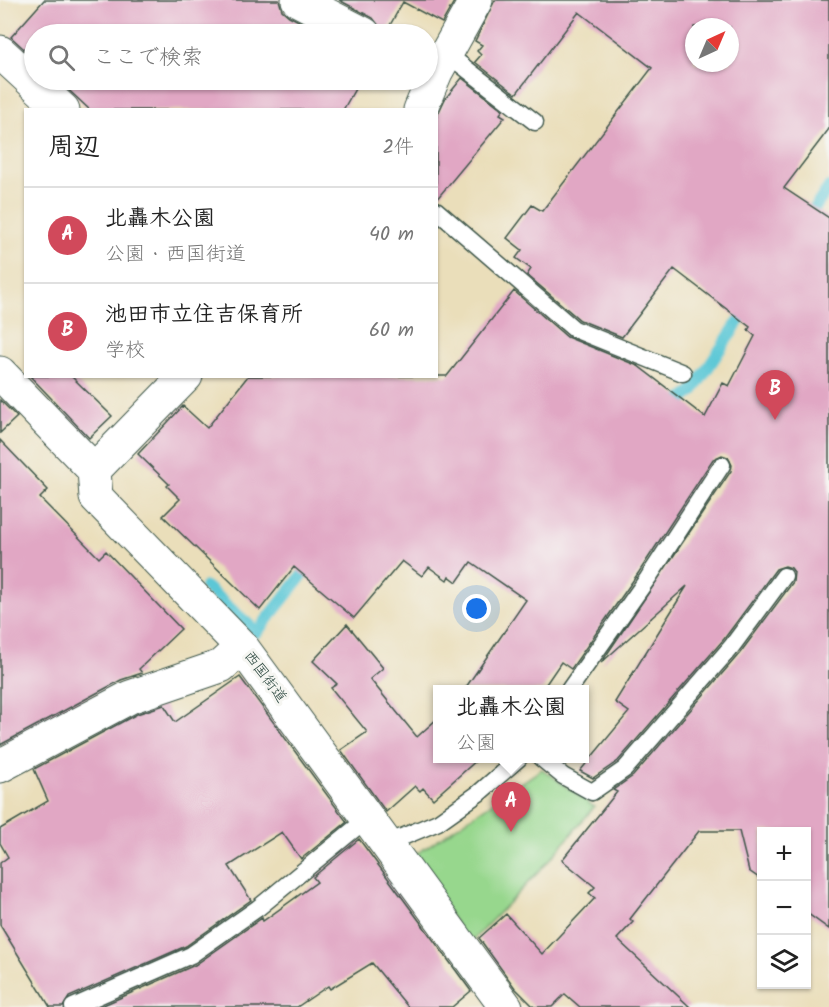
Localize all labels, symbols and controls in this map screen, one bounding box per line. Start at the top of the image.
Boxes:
north arrow [685,18,739,72]
search box [24,24,438,90]
icon: search [45,41,78,74]
text: ここで検索 [93,41,203,76]
text: 周辺 [48,127,100,169]
text: 2件 [382,132,414,164]
text: 北轟木公園 [105,202,215,237]
text: A [61,219,74,251]
text: 40 m [369,219,414,251]
text: 公園 · 西国街道 [105,239,246,271]
text: 池田市立住吉保育所 [105,298,303,333]
text: B [61,315,74,347]
text: 60 m [369,315,414,347]
text: 学校 [105,335,145,367]
pin: B [756,370,794,420]
your location [462,594,491,623]
street label: 西国街道 [237,646,293,708]
popup [433,685,589,763]
text: 北轟木公園 [456,691,566,726]
text: 公園 [456,728,496,760]
pin: A [492,782,530,832]
map controls [757,827,811,989]
button: + [757,827,811,881]
button: − [757,881,811,935]
button: layers [757,935,811,989]

